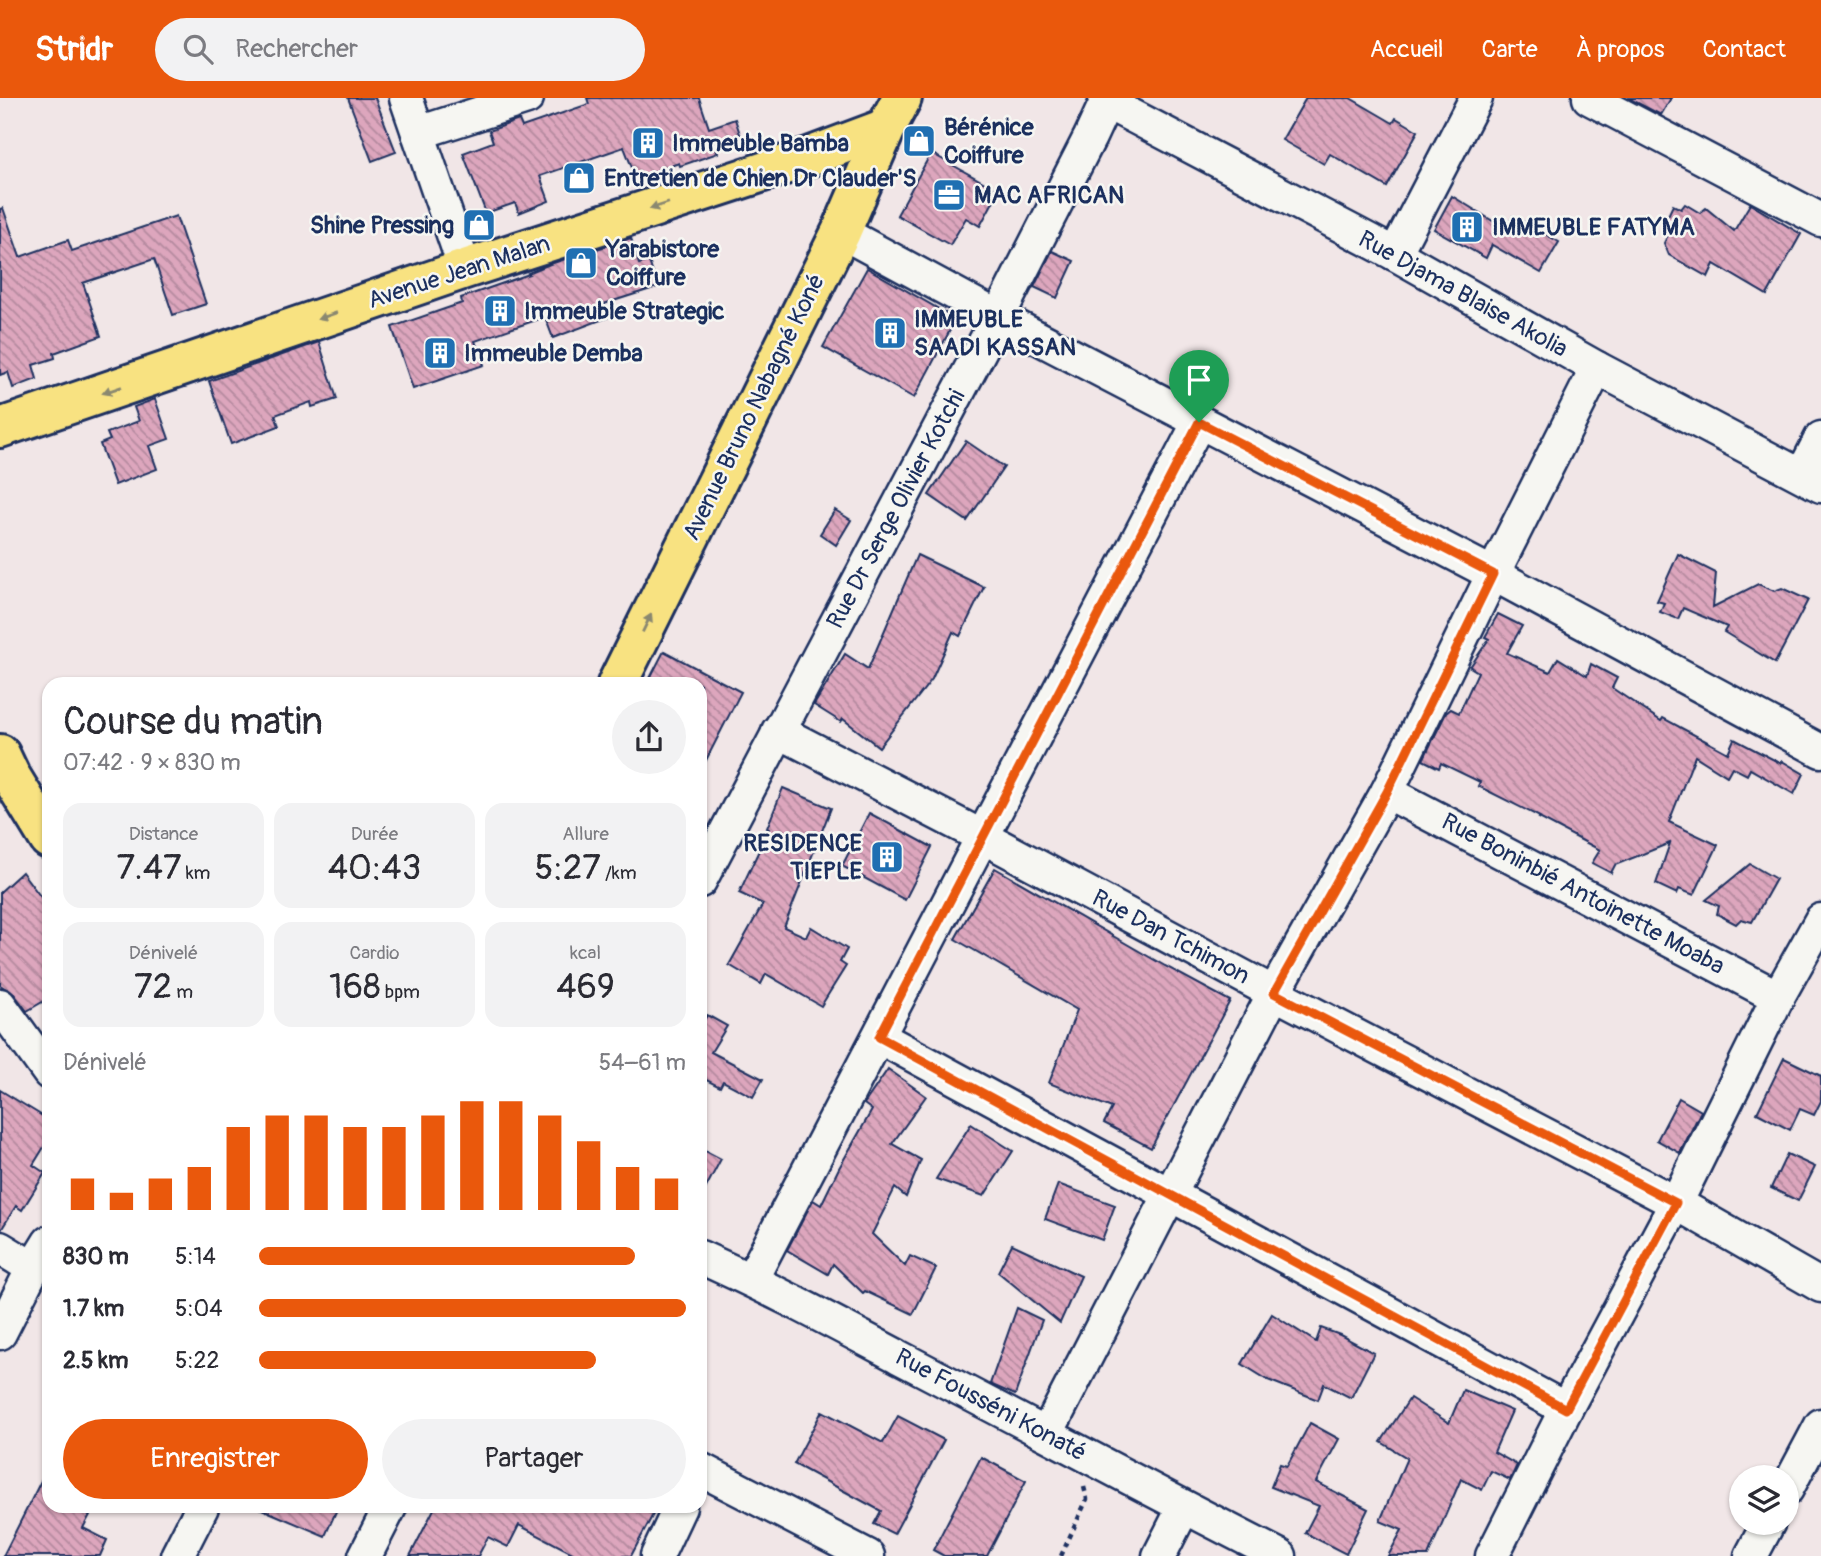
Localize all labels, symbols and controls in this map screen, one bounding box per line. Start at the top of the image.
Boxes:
search box [155,18,645,81]
text: Stridr [35,29,113,70]
icon: search [179,30,217,68]
text: Rechercher [235,33,358,65]
text: Accueil [1370,35,1444,64]
text: Carte [1482,35,1538,64]
text: À propos [1576,35,1665,64]
text: Contact [1703,35,1786,64]
place label: Bérénice Coiffure [944,113,1035,170]
shop icon: Bérénice Coiffure [900,122,938,160]
building icon: Immeuble Bamba [629,124,667,162]
place label: Immeuble Bamba [672,129,849,158]
shop icon: Entretien de Chien Dr Clauder'S [560,159,598,197]
place label: Entretien de Chien Dr Clauder'S [604,164,917,193]
office icon: MAC AFRICAN [930,176,968,214]
place label: MAC AFRICAN [974,181,1124,210]
one-way arrow [649,201,670,211]
shop icon: Shine Pressing [460,206,498,244]
building icon: IMMEUBLE FATYMA [1448,208,1486,246]
place label: Shine Pressing [310,211,454,240]
place label: IMMEUBLE FATYMA [1492,213,1695,242]
street label: Rue Djama Blaise Akolia [1353,224,1573,364]
street label: Avenue Jean Malan [364,229,554,315]
place label: Yarabistore Coiffure [605,235,720,292]
shop icon: Yarabistore Coiffure [562,244,600,282]
street label: Avenue Bruno Nabagné Koné [677,269,831,545]
building icon: Immeuble Strategic [481,292,519,330]
place label: Immeuble Strategic [524,297,725,326]
place label: IMMEUBLE SAADI KASSAN [914,305,1076,362]
one-way arrow [317,311,338,322]
building icon: IMMEUBLE SAADI KASSAN [871,314,909,352]
building icon: Immeuble Demba [421,334,459,372]
place label: Immeuble Demba [464,339,643,368]
pin [1169,350,1229,422]
icon: arrive [1180,361,1218,399]
street label: Rue Dr Serge Olivier Kotchi [821,384,971,634]
one-way arrow [101,385,122,396]
one-way arrow [642,613,653,633]
text: Course du matin [63,698,323,746]
button: share [612,700,686,774]
text: 07:42 · 9 × 830 m [63,748,241,777]
street label: Rue Boninbié Antoinette Moaba [1437,807,1729,981]
text: Distance [129,822,198,846]
text: Durée [351,822,398,846]
text: Allure [562,822,609,846]
place label: RESIDENCE TIEPLE [743,829,863,886]
building icon: RESIDENCE TIEPLE [868,838,906,876]
text: 7.47 [117,846,182,890]
text: 40:43 [328,846,421,890]
text: 5:27 [534,846,601,890]
text: km [182,861,210,885]
text: /km [601,861,637,885]
street label: Rue Dan Tchimon [1087,883,1255,991]
text: Dénivelé [129,941,198,965]
text: Cardio [350,941,399,965]
text: kcal [570,941,601,965]
text: 72 [134,965,172,1009]
text: 168 [329,965,381,1009]
text: 469 [556,965,615,1009]
text: m [172,980,193,1004]
text: bpm [381,980,420,1004]
text: Dénivelé [63,1048,147,1077]
text: 54–61 m [599,1048,686,1077]
text: 830 m [63,1242,129,1271]
text: 5:14 [175,1242,216,1271]
text: 1.7 km [63,1294,124,1323]
text: 5:04 [175,1294,223,1323]
street label: Rue Fousséni Konaté [891,1342,1091,1468]
text: 2.5 km [63,1346,128,1375]
text: 5:22 [175,1346,219,1375]
button: Enregistrer [63,1419,368,1499]
button: Partager [382,1419,686,1499]
map controls [1729,1465,1799,1535]
button: layers [1729,1465,1799,1535]

